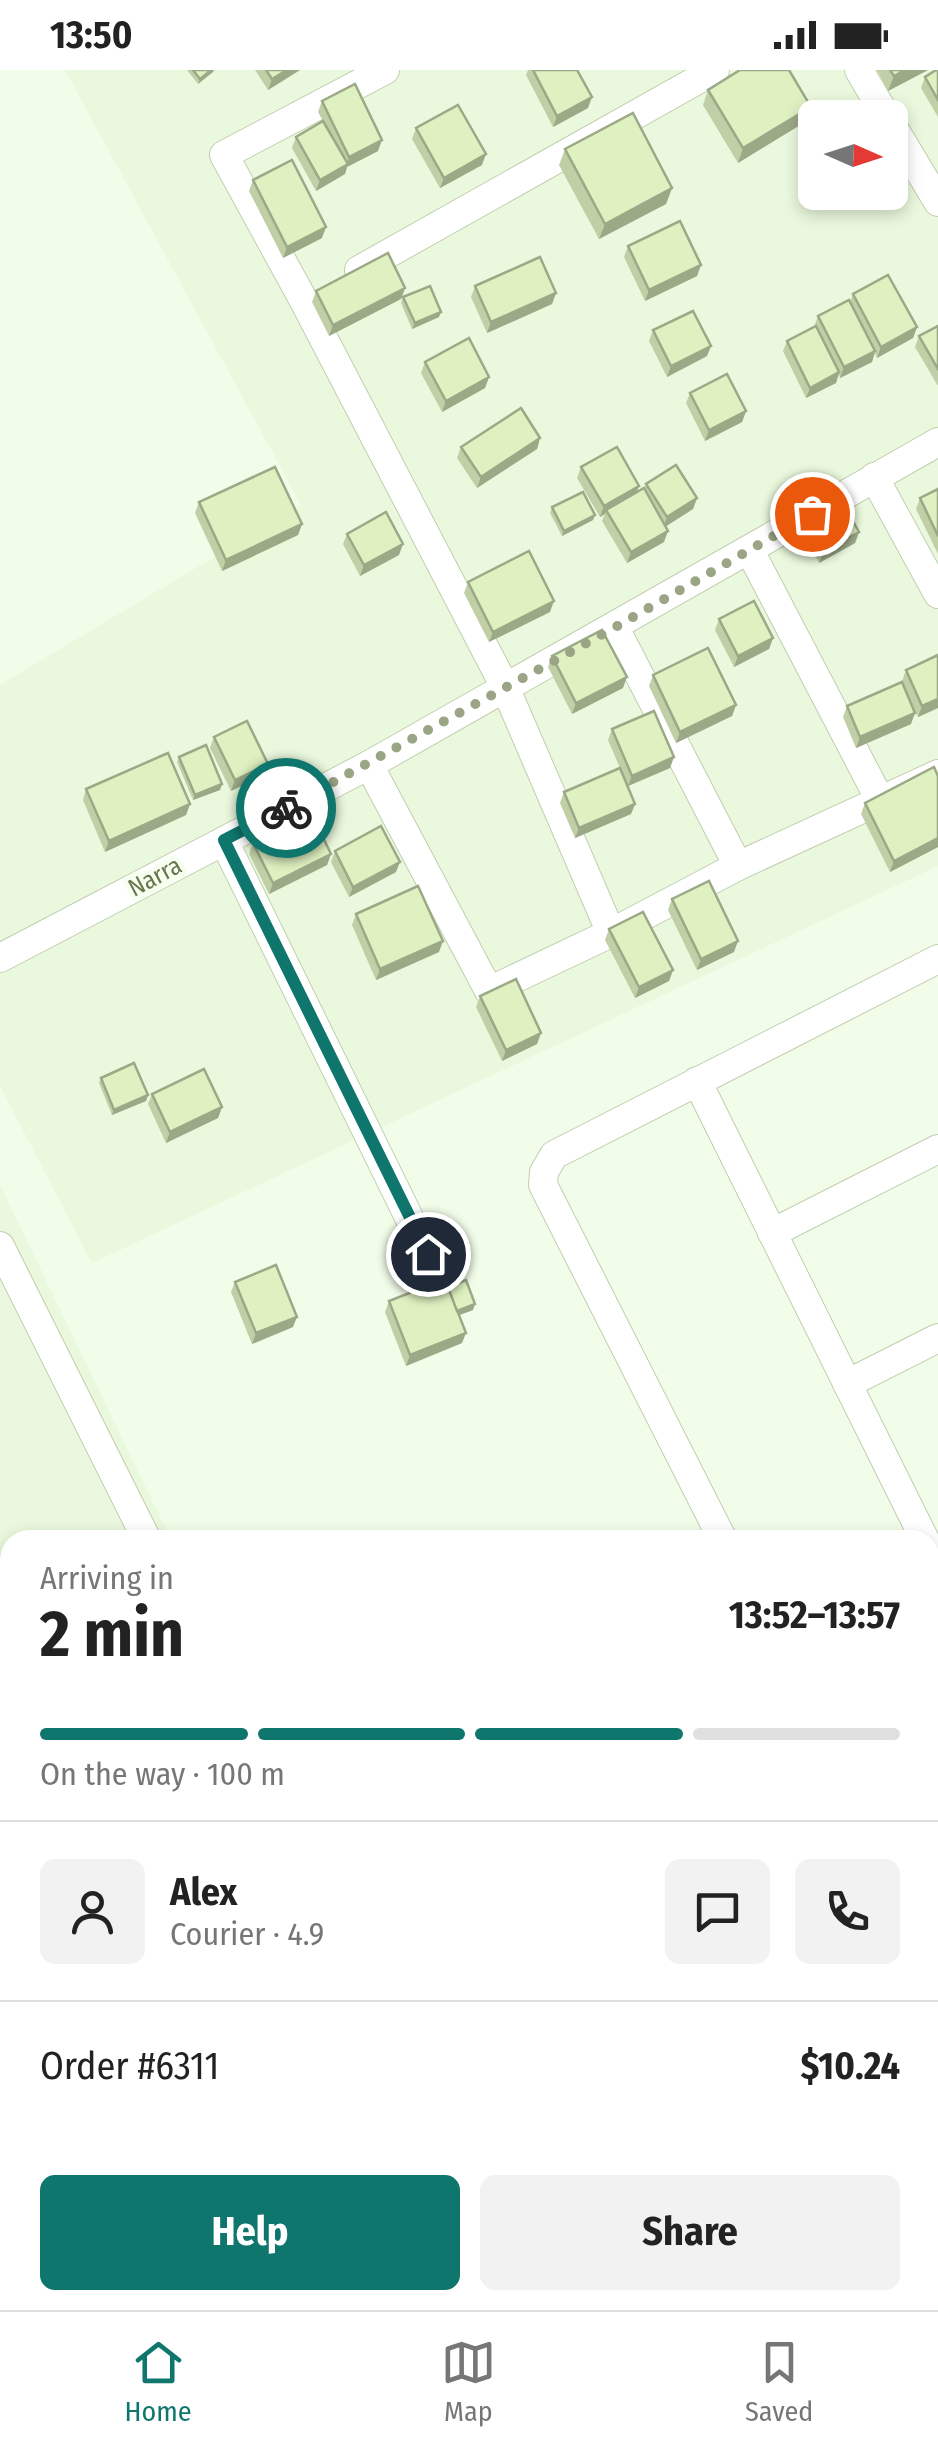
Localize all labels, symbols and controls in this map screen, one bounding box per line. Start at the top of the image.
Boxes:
text: 13:50 [50,12,132,58]
north arrow [798,100,908,210]
map controls [798,100,908,210]
pin [770,472,855,557]
icon: bag [785,487,840,542]
courier [236,758,336,858]
icon: bike [259,781,314,836]
street label: Narra [123,851,187,903]
pin [386,1212,471,1297]
icon: home [401,1227,456,1282]
text: Arriving in [40,1559,174,1597]
text: 13:52–13:57 [729,1592,900,1638]
text: 2 min [40,1595,184,1673]
text: On the way · 100 m [40,1755,285,1793]
button: person [40,1859,145,1964]
button: chat [665,1859,770,1964]
button: phone [795,1859,900,1964]
text: Alex [170,1869,237,1915]
text: Courier · 4.9 [170,1915,324,1953]
text: Order #6311 [40,2043,219,2089]
text: $10.24 [801,2043,900,2089]
button: Help [40,2175,460,2290]
button: Share [480,2175,900,2290]
tab: Home [125,2335,192,2428]
tab: Map [441,2335,496,2428]
tab: Saved [745,2335,813,2428]

